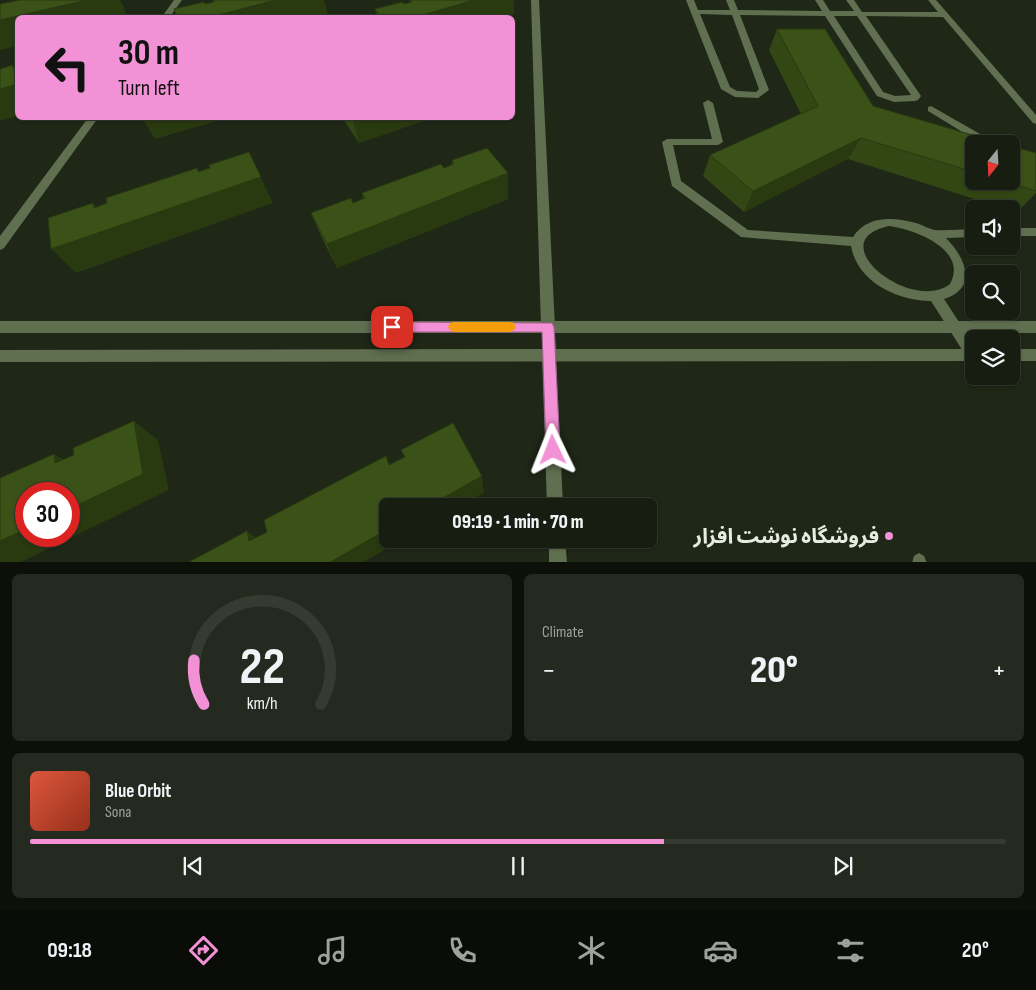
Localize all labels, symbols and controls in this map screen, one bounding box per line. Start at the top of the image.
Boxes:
text: 30 m [118,32,179,75]
icon: left [35,35,100,100]
text: Turn left [118,75,180,102]
north arrow [965,135,1020,190]
map controls [965,135,1020,385]
button: sound [965,200,1020,255]
button: search [965,265,1020,320]
pin [371,306,413,348]
icon: arrive [378,313,406,341]
button: layers [965,330,1020,385]
position arrow [526,423,578,475]
speed limit sign: 30 [15,482,80,547]
text: 09:19 · 1 min · 70 m [452,511,584,534]
place label: فروشگاه نوشت افزار [693,524,879,549]
marker: فروشگاه نوشت افزار [883,530,895,542]
text: Climate [542,623,584,642]
text: 22 [239,636,285,699]
text: 20° [750,648,798,693]
text: − [542,654,556,687]
text: + [992,654,1006,687]
text: km/h [247,693,277,714]
text: Blue Orbit [105,780,171,803]
text: Sona [105,803,132,822]
icon: previous [179,852,207,880]
icon: pause [504,852,532,880]
icon: next [829,852,857,880]
icon: directions [186,933,221,968]
icon: music [315,933,350,968]
icon: phone [445,933,480,968]
icon: climate [574,933,609,968]
icon: car [703,933,738,968]
icon: filters [833,933,868,968]
text: 09:18 [47,937,92,964]
text: 20° [962,937,989,964]

